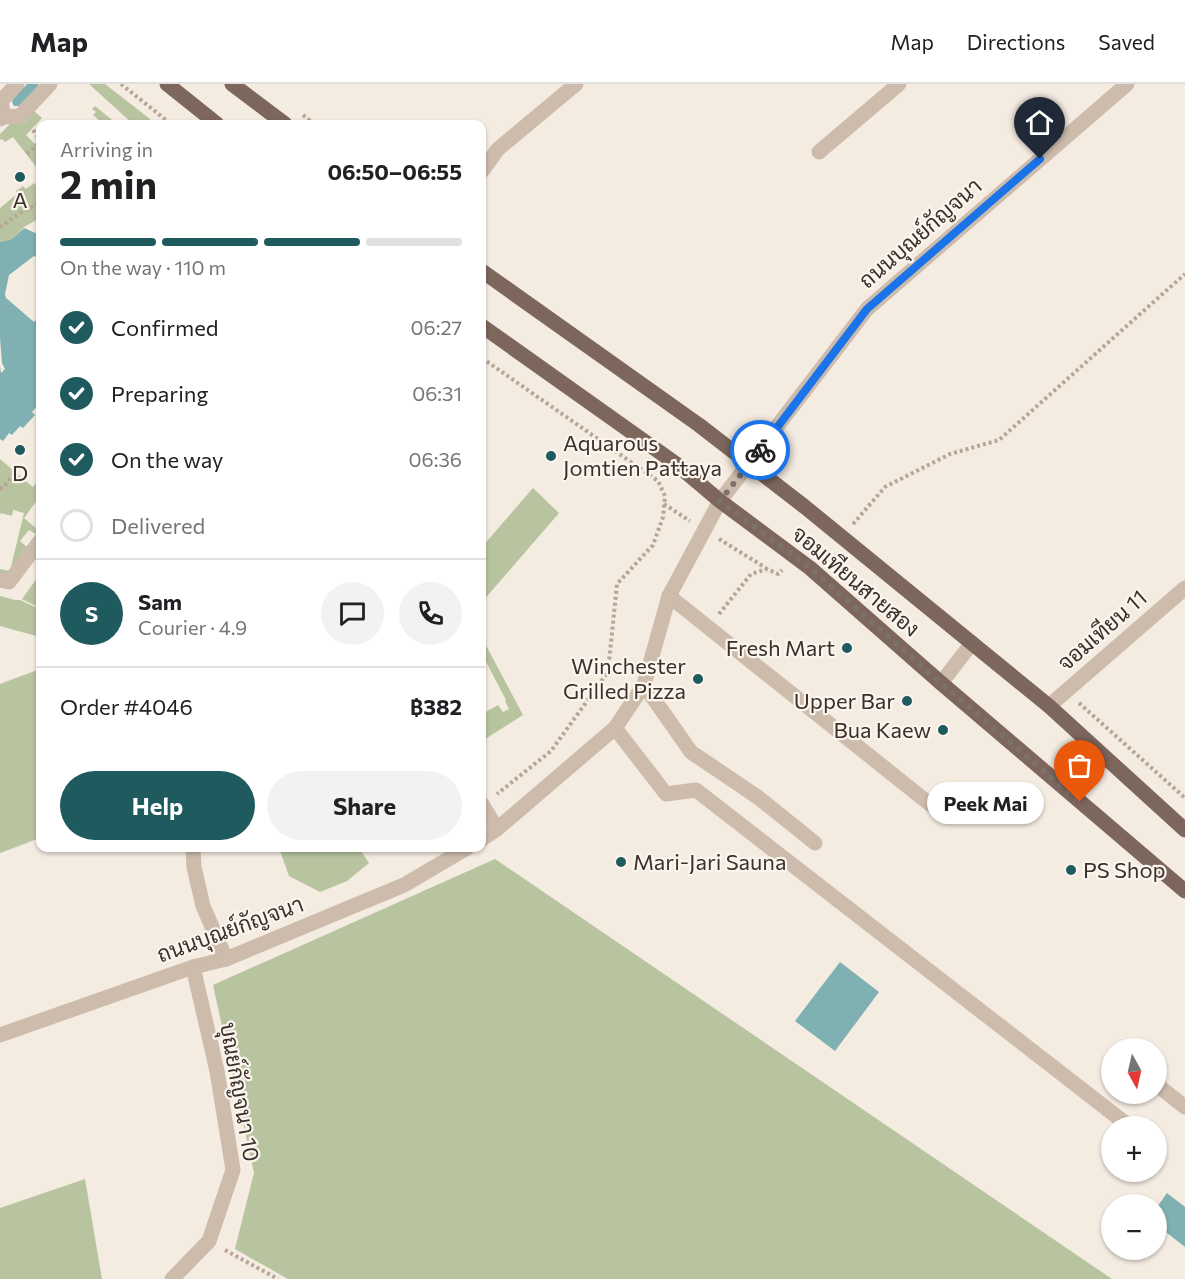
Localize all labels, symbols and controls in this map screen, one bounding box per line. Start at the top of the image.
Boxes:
text: Map [30,24,88,58]
text: Map [891,29,934,54]
text: Directions [967,29,1065,54]
text: Saved [1098,29,1155,54]
pin [1014,97,1065,159]
icon: home [1023,106,1056,139]
text: Arriving in [60,137,153,161]
text: 06:50–06:55 [327,158,462,185]
text: 2 min [60,159,157,207]
marker: A [13,170,27,184]
street label: ถนนบุณย์กัญจนา [853,172,989,295]
place label: A [12,186,28,213]
text: On the way · 110 m [60,255,226,279]
icon: check [60,311,93,344]
text: Confirmed [111,314,218,341]
text: 06:27 [410,315,462,339]
icon: check [60,377,93,410]
text: Preparing [111,380,208,407]
text: 06:31 [412,381,462,405]
courier [730,420,790,480]
place label: Aquarous Jomtien Pattaya [563,429,722,481]
icon: bike [744,434,777,467]
marker: D [13,443,27,457]
icon: check [60,443,93,476]
text: On the way [111,446,223,473]
text: 06:36 [409,447,462,471]
marker: Aquarous Jomtien Pattaya [544,449,558,463]
place label: D [12,459,28,486]
text: Delivered [111,512,205,539]
street label: จอมเทียนสายสอง [787,519,926,642]
button: chat [321,582,384,645]
button: phone [399,582,462,645]
street label: จอมเทียน 11 [1051,583,1152,676]
text: Sam [138,588,182,615]
text: S [85,600,98,627]
text: Courier · 4.9 [138,615,247,639]
place label: Fresh Mart [726,634,835,661]
marker: Fresh Mart [840,641,854,655]
place label: Winchester Grilled Pizza [563,652,686,704]
marker: Winchester Grilled Pizza [691,672,705,686]
place label: Upper Bar [794,687,895,714]
text: Order #4046 [60,693,193,720]
text: ฿382 [410,693,462,720]
marker: Upper Bar [900,694,914,708]
place label: Bua Kaew [834,716,931,743]
marker: Bua Kaew [936,723,950,737]
pin [1054,740,1105,802]
icon: bag [1063,749,1096,782]
button: Help [60,771,255,840]
button: Share [267,771,462,840]
callout: Peek Mai [927,781,1044,823]
text: Peek Mai [943,791,1028,815]
place label: Mari-Jari Sauna [633,848,786,875]
marker: Mari-Jari Sauna [614,855,628,869]
place label: PS Shop [1083,856,1166,883]
marker: PS Shop [1064,863,1078,877]
street label: ถนนบุณย์กัญจนา [153,890,308,970]
street label: บุณย์กัญจนา 10 [212,1020,266,1164]
north arrow [1101,1038,1167,1104]
map controls [1101,1038,1167,1260]
button: + [1101,1116,1167,1182]
button: − [1101,1194,1167,1260]

